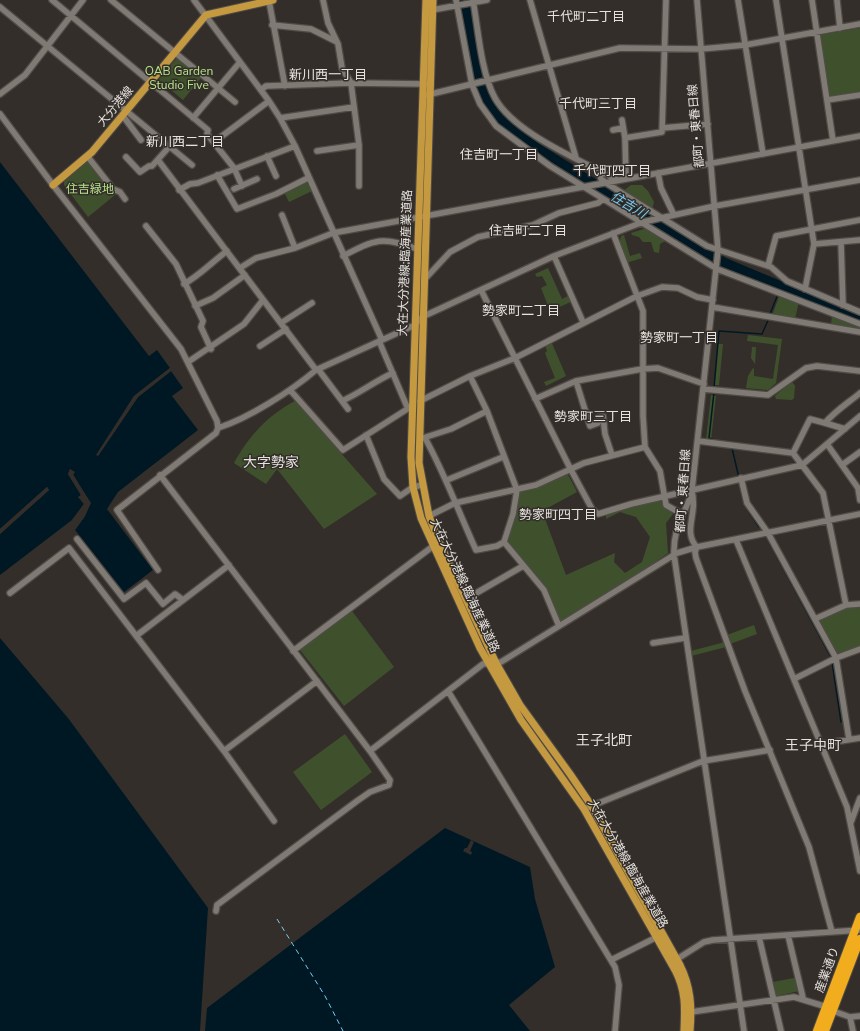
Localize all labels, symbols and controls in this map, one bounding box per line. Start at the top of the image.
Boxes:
district label: 千代町二丁目 [547,10,625,26]
park label: OAB Garden Studio Five [145,65,213,93]
district label: 新川西一丁目 [289,68,367,84]
street label: 大分港線 [95,84,137,130]
street label: 都町・東春日線 [686,84,708,168]
district label: 千代町三丁目 [559,97,637,113]
district label: 新川西二丁目 [146,135,224,151]
district label: 住吉町一丁目 [460,148,538,164]
district label: 千代町四丁目 [573,164,651,180]
park label: 住吉緑地 [66,183,114,197]
street label: 大在大分港線;臨海産業道路 [396,189,416,337]
water label: 住吉川 [607,189,649,223]
district label: 住吉町二丁目 [489,224,567,240]
district label: 勢家町二丁目 [482,304,560,320]
district label: 勢家町一丁目 [640,331,718,347]
district label: 勢家町三丁目 [554,410,632,426]
street label: 都町・東春日線 [674,449,694,533]
district label: 大字勢家 [243,456,299,472]
district label: 勢家町四丁目 [519,508,597,524]
street label: 大在大分港線;臨海産業道路 [426,516,502,656]
district label: 王子北町 [576,734,632,750]
district label: 王子中町 [785,739,841,755]
street label: 大在大分港線;臨海産業道路 [584,797,670,931]
street label: 産業通り [813,945,843,995]

